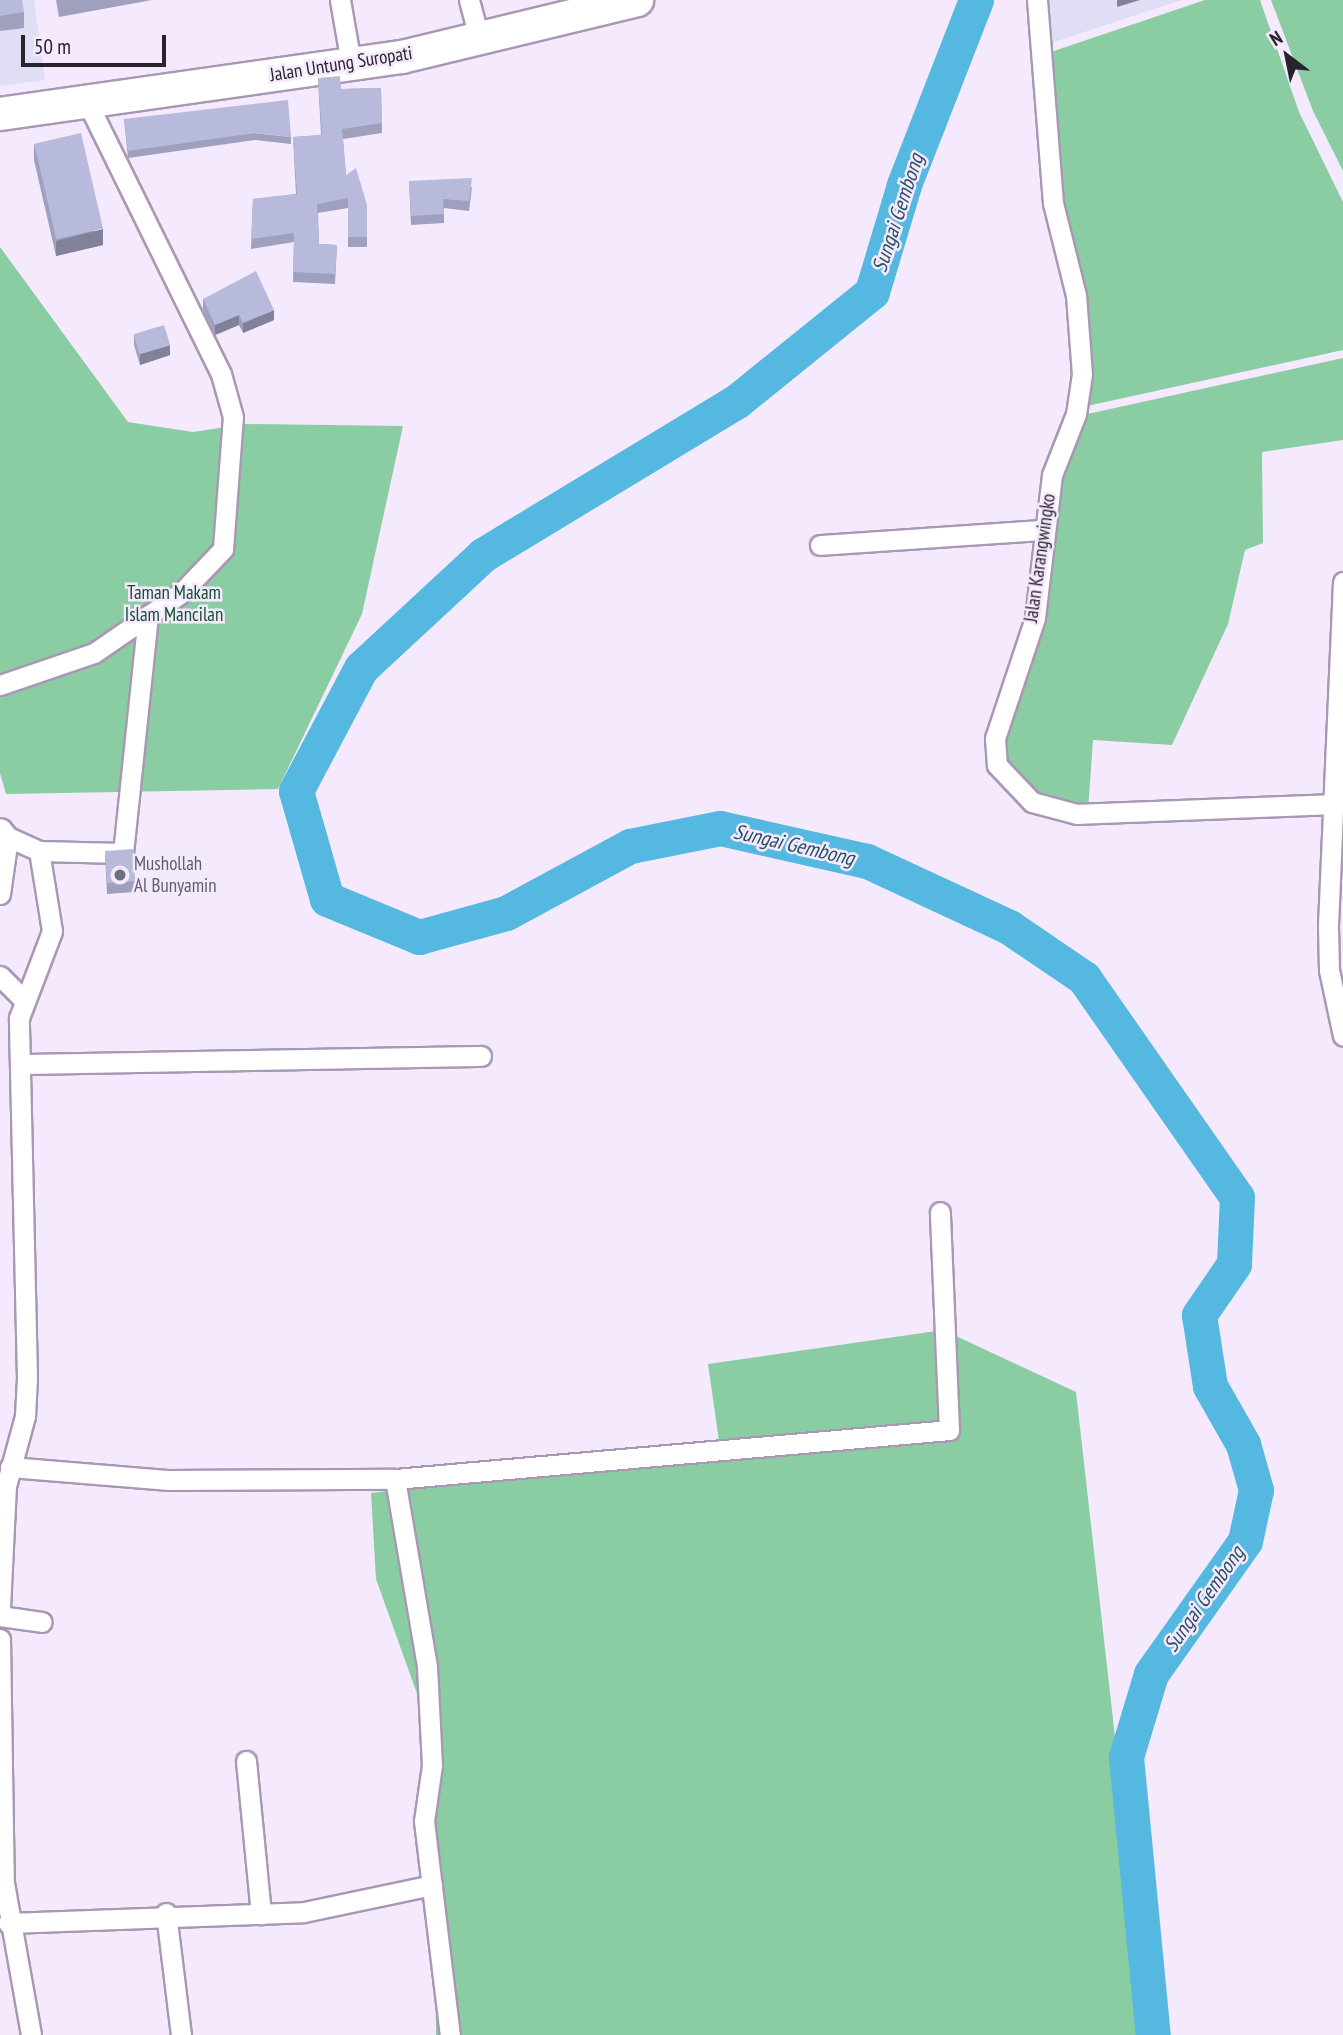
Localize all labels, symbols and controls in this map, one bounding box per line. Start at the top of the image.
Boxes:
scale bar [24,21,170,65]
north arrow [1252,21,1322,91]
text: N [1265,25,1287,51]
text: 50 m [34,33,71,60]
street label: Jalan Untung Suropati [268,41,414,87]
water label: Sungai Gembong [867,151,929,275]
street label: Jalan Karangwingko [1020,492,1060,624]
park label: Taman Makam Islam Mancilan [125,582,223,626]
water label: Sungai Gembong [731,819,857,871]
place label: Mushollah Al Bunyamin [134,853,217,897]
marker: Mushollah Al Bunyamin [112,867,128,883]
water label: Sungai Gembong [1158,1541,1250,1657]

